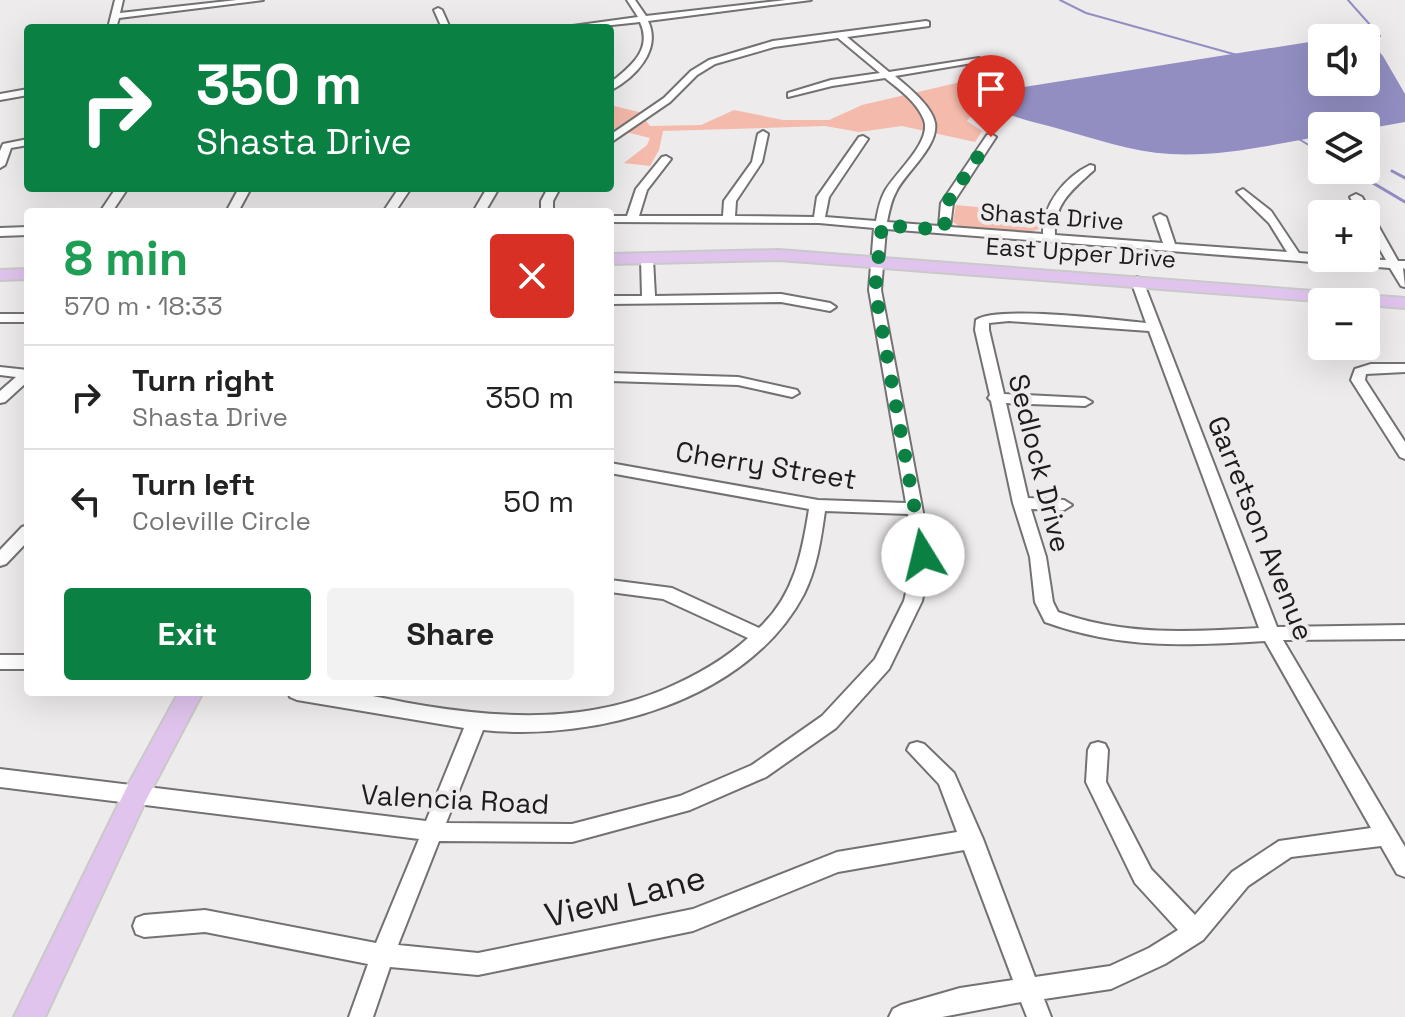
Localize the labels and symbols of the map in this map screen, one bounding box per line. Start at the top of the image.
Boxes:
pin [957,55,1025,137]
street label: Shasta Drive [979,196,1125,237]
street label: East Upper Drive [985,230,1177,275]
street label: Sedlock Drive [1001,370,1079,556]
street label: Garretson Avenue [1200,410,1322,646]
street label: Cherry Street [673,433,859,497]
position arrow [881,513,965,597]
street label: Valencia Road [360,776,550,822]
street label: View Lane [540,856,710,937]

